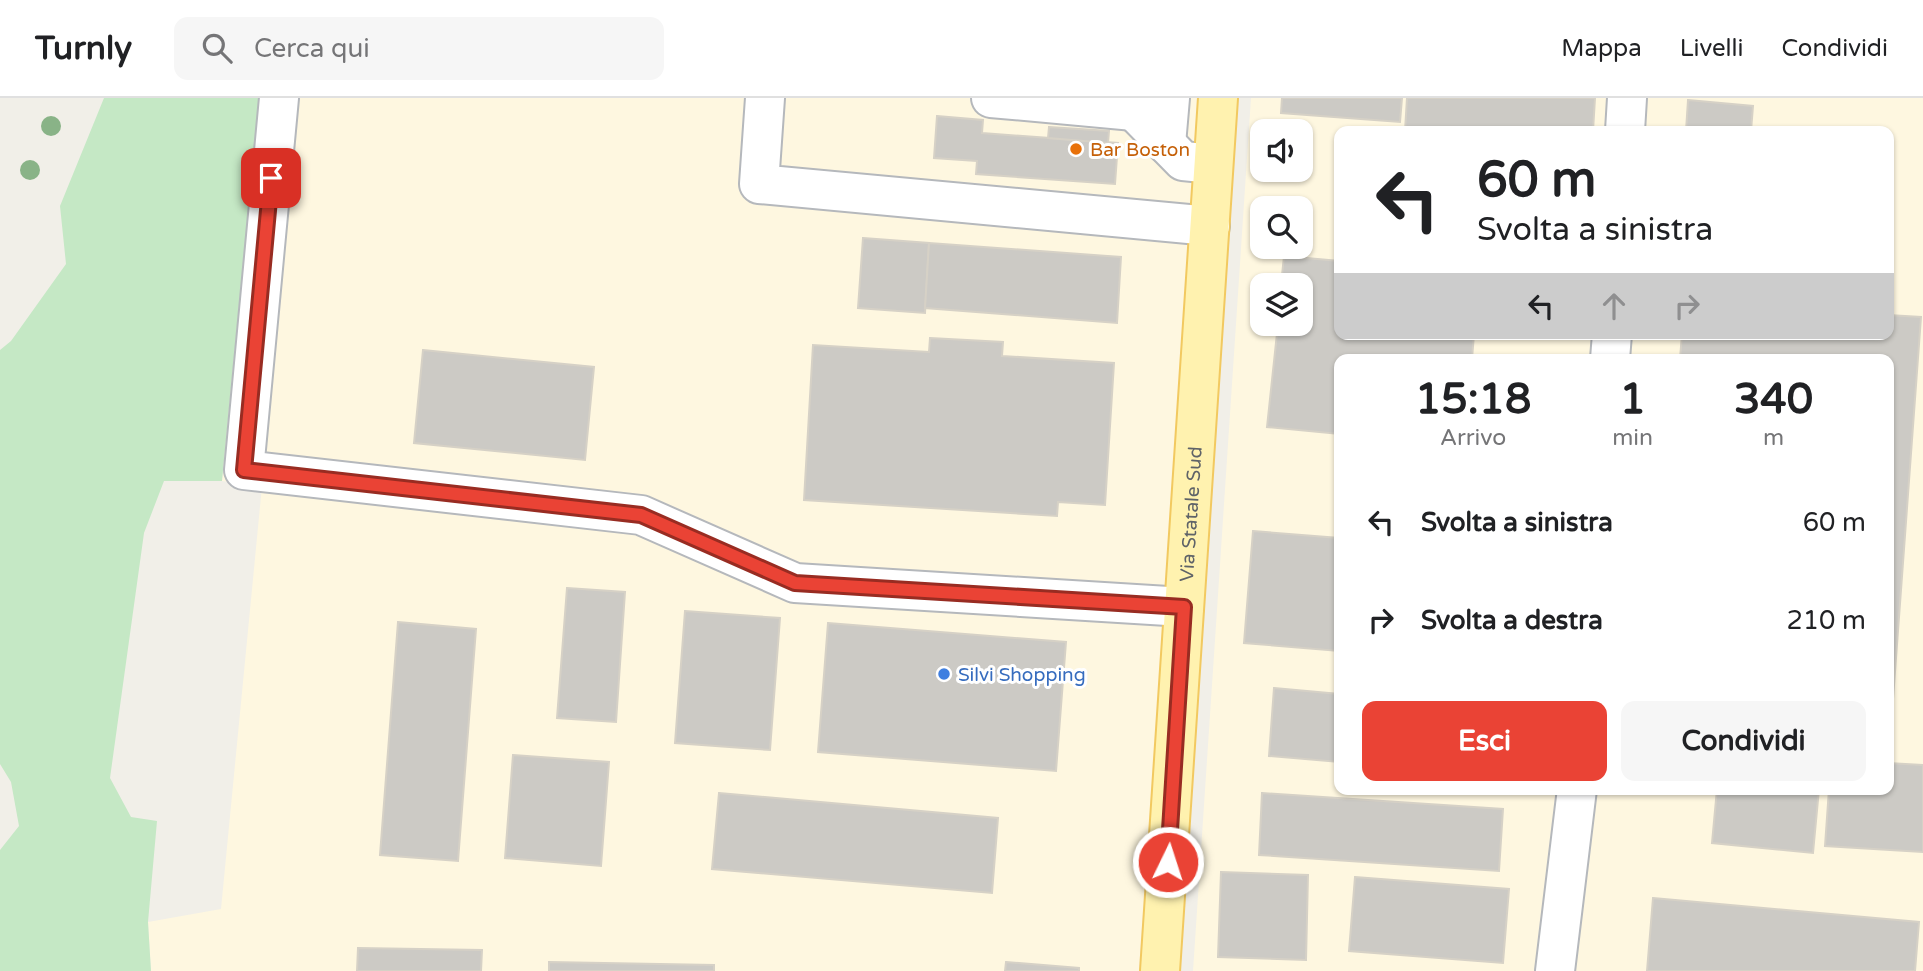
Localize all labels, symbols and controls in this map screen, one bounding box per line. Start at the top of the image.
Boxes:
search box [174,17,664,80]
text: Turnly [35,29,132,68]
icon: search [198,29,236,67]
text: Cerca qui [254,33,370,64]
text: Mappa [1561,34,1642,63]
text: Livelli [1680,34,1744,63]
text: Condividi [1782,34,1888,63]
map controls [1250,119,1313,336]
button: sound [1250,119,1313,182]
place label: Bar Boston [1090,139,1190,161]
marker: Bar Boston [1068,141,1084,157]
pin [241,148,301,208]
text: 60 m [1477,151,1596,210]
icon: left [1362,154,1453,245]
icon: arrive [252,159,290,197]
button: search [1250,196,1313,259]
text: Svolta a sinistra [1477,211,1713,249]
button: layers [1250,273,1313,336]
icon: left [1522,287,1560,325]
icon: ahead [1595,287,1633,325]
icon: right [1668,287,1706,325]
text: 15:18 [1415,374,1531,425]
text: 1 [1619,374,1646,425]
text: 340 [1734,374,1813,425]
text: Arrivo [1440,424,1506,452]
text: min [1612,424,1653,452]
text: m [1763,424,1784,452]
street label: Via Statale Sud [1176,446,1207,583]
icon: left [1362,503,1400,541]
text: Svolta a sinistra [1421,507,1613,538]
text: 60 m [1803,507,1866,538]
icon: right [1362,601,1400,639]
text: Svolta a destra [1421,605,1603,636]
text: 210 m [1786,605,1866,636]
place label: Silvi Shopping [958,664,1086,686]
marker: Silvi Shopping [936,666,952,682]
button: Esci [1362,701,1607,781]
button: Condividi [1621,701,1866,781]
position arrow [1131,825,1205,899]

